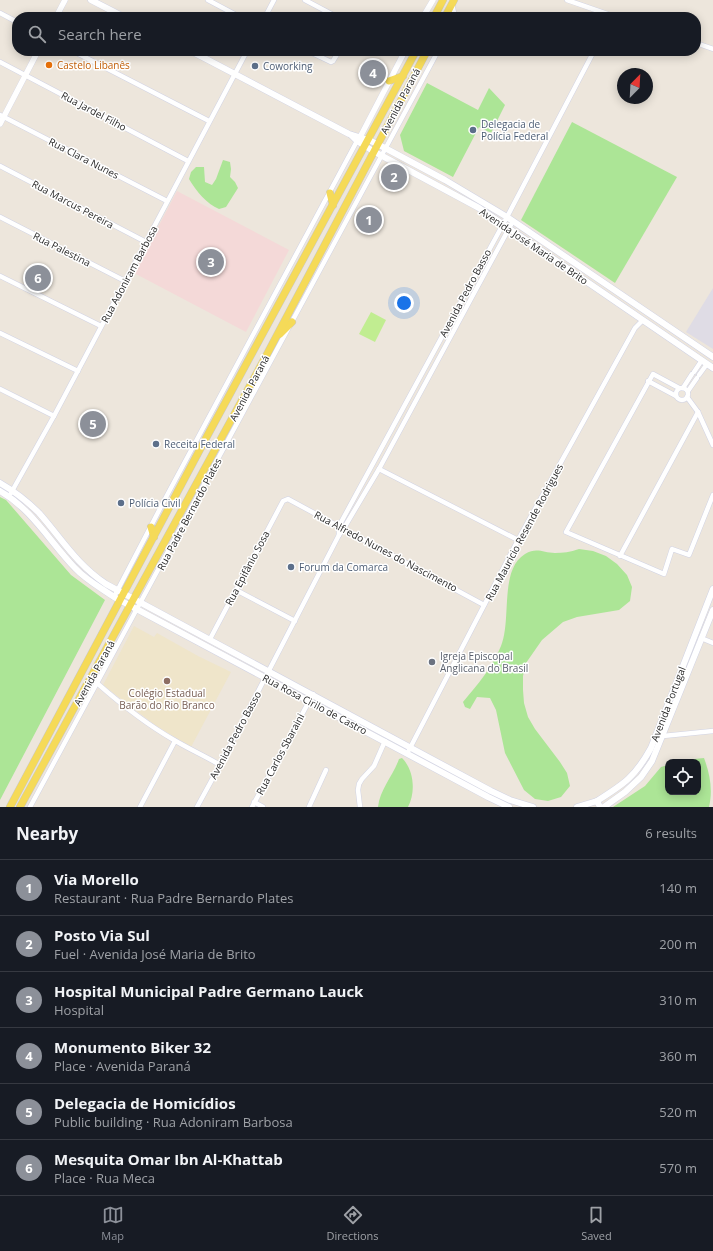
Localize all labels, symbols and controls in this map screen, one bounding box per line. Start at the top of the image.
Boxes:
search box [12,12,701,56]
icon: search [26,23,48,45]
text: Search here [58,24,142,44]
place label: Castelo Libanês [57,58,130,72]
pin: 4 [360,58,386,88]
place label: Coworking [263,59,313,73]
marker: Castelo Libanês [44,60,54,70]
marker: Coworking [250,61,260,71]
street label: Avenida Paraná [377,66,423,136]
north arrow [617,68,653,104]
street label: Rua Jardel Filho [59,88,129,134]
place label: Delegacia de Polícia Federal [481,117,548,143]
marker: Delegacia de Polícia Federal [468,125,478,135]
street label: Rua Clara Nunes [46,134,122,182]
pin: 2 [381,162,407,192]
street label: Rua Marcus Pereira [30,176,116,232]
street label: Avenida José Maria de Brito [477,204,591,288]
pin: 1 [356,205,382,235]
street label: Rua Adoniram Barbosa [98,223,160,325]
street label: Rua Palestina [31,229,93,269]
street label: Avenida Pedro Basso [436,246,494,340]
pin: 3 [198,247,224,277]
pin: 6 [25,263,51,293]
your location [394,293,414,313]
street label: Avenida Paraná [226,353,272,423]
pin: 5 [80,409,106,439]
place label: Receita Federal [164,437,235,451]
marker: Receita Federal [151,439,161,449]
street label: Rua Padre Bernardo Plates [153,455,225,573]
street label: Rua Mauricio Resende Rodrigues [482,461,566,603]
place label: Polícia Civil [129,496,180,510]
marker: Polícia Civil [116,498,126,508]
street label: Rua Alfredo Nunes do Nascimento [312,507,460,595]
street label: Rua Epifânio Sosa [221,528,273,608]
place label: Forum da Comarca [299,560,388,574]
marker: Forum da Comarca [286,562,296,572]
street label: Avenida Paraná [70,638,118,708]
place label: Igreja Episcopal Anglicana do Brasil [440,649,528,675]
marker: Igreja Episcopal Anglicana do Brasil [427,657,437,667]
street label: Avenida Portugal [647,665,689,743]
street label: Rua Rosa Cirilo de Castro [260,670,370,738]
marker: Colégio Estadual Barão do Rio Branco [162,676,172,686]
place label: Colégio Estadual Barão do Rio Branco [119,686,215,712]
street label: Avenida Pedro Basso [206,688,264,782]
street label: Rua Carlos Sbaraini [253,711,307,797]
map controls [665,759,701,795]
button: locate [665,759,701,795]
text: Nearby [16,822,78,845]
text: 6 results [645,824,697,842]
text: Via Morello [54,869,139,889]
text: 1 [25,879,33,897]
text: 140 m [659,879,697,897]
text: Restaurant · Rua Padre Bernardo Plates [54,889,293,907]
text: Posto Via Sul [54,925,150,945]
text: 2 [25,935,33,953]
text: 200 m [659,935,697,953]
text: Fuel · Avenida José Maria de Brito [54,945,256,963]
text: Hospital Municipal Padre Germano Lauck [54,981,363,1001]
text: 3 [25,991,33,1009]
text: 310 m [659,991,697,1009]
text: Hospital [54,1001,104,1019]
text: Monumento Biker 32 [54,1037,211,1057]
text: 4 [25,1047,33,1065]
text: 360 m [659,1047,697,1065]
text: Place · Avenida Paraná [54,1057,191,1075]
text: Delegacia de Homicídios [54,1093,236,1113]
text: 5 [25,1103,33,1121]
text: 520 m [659,1103,697,1121]
text: Public building · Rua Adoniram Barbosa [54,1113,293,1131]
text: Mesquita Omar Ibn Al-Khattab [54,1149,283,1169]
text: 6 [25,1159,33,1177]
text: 570 m [659,1159,697,1177]
text: Place · Rua Meca [54,1169,155,1187]
tab: Map [101,1204,124,1243]
tab: Directions [327,1204,379,1243]
tab: Saved [581,1204,612,1243]

